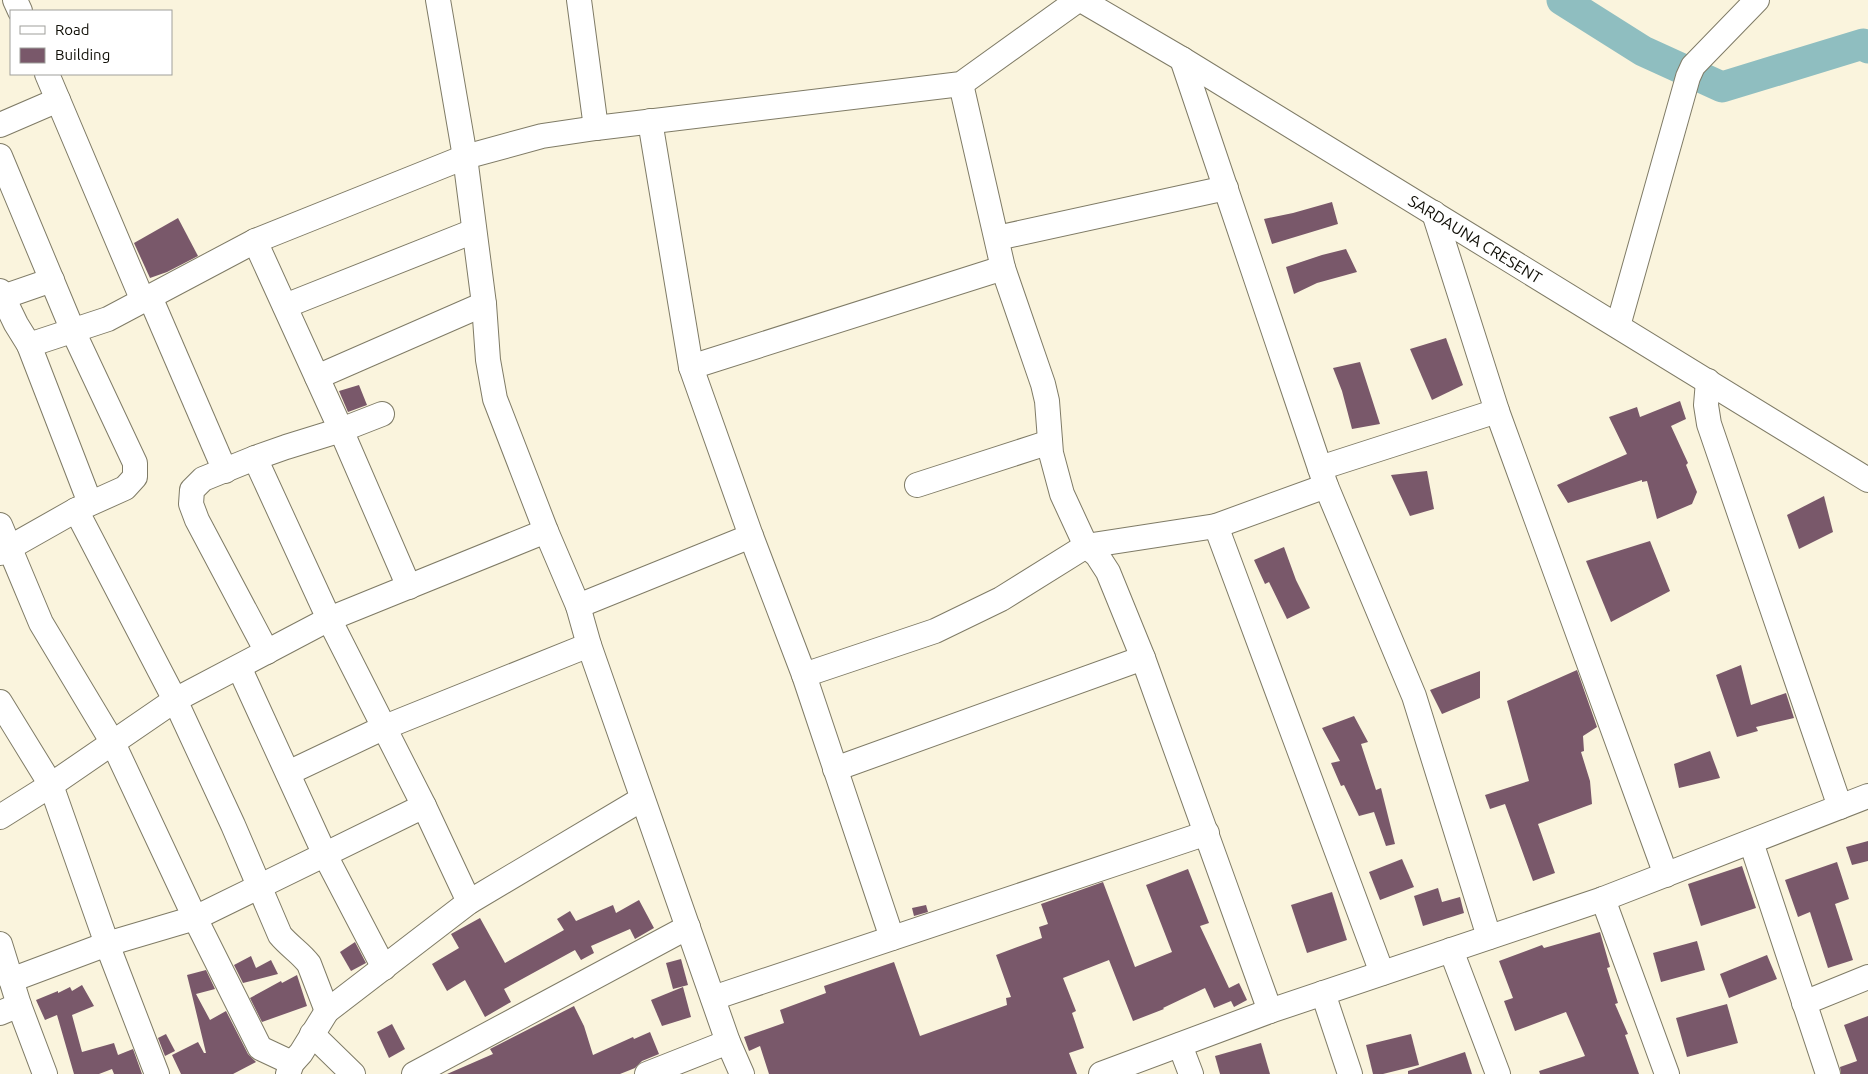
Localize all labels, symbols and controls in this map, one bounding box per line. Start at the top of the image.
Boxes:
legend [10,10,172,75]
text: Road [55,21,90,38]
text: Building [55,46,110,63]
street label: SARDAUNA CRESENT [1405,191,1545,287]

